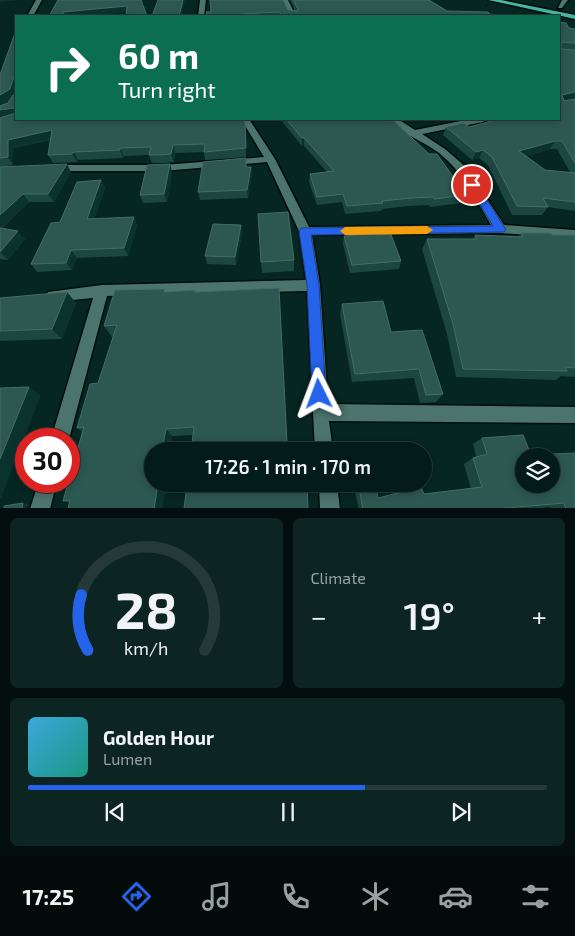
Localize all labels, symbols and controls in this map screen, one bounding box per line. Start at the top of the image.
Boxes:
text: 60 m [118,34,199,76]
icon: right [35,35,100,100]
text: Turn right [118,76,216,102]
pin [451,164,493,206]
icon: arrive [458,171,486,199]
position arrow [292,367,344,419]
speed limit sign: 30 [15,428,80,493]
map controls [515,448,560,493]
button: layers [515,448,560,493]
text: 17:26 · 1 min · 170 m [205,455,371,478]
text: Climate [311,568,366,587]
text: 28 [115,577,178,639]
text: 19° [404,592,455,638]
text: − [311,599,327,633]
text: + [532,599,547,633]
text: km/h [124,637,168,659]
text: Golden Hour [103,726,214,749]
text: Lumen [103,749,152,768]
icon: previous [101,798,129,826]
icon: pause [274,798,302,826]
icon: next [447,798,475,826]
icon: directions [119,879,154,914]
icon: music [199,879,234,914]
icon: phone [278,879,313,914]
icon: climate [358,879,393,914]
icon: car [438,879,473,914]
icon: filters [518,879,553,914]
text: 17:25 [22,883,74,909]

